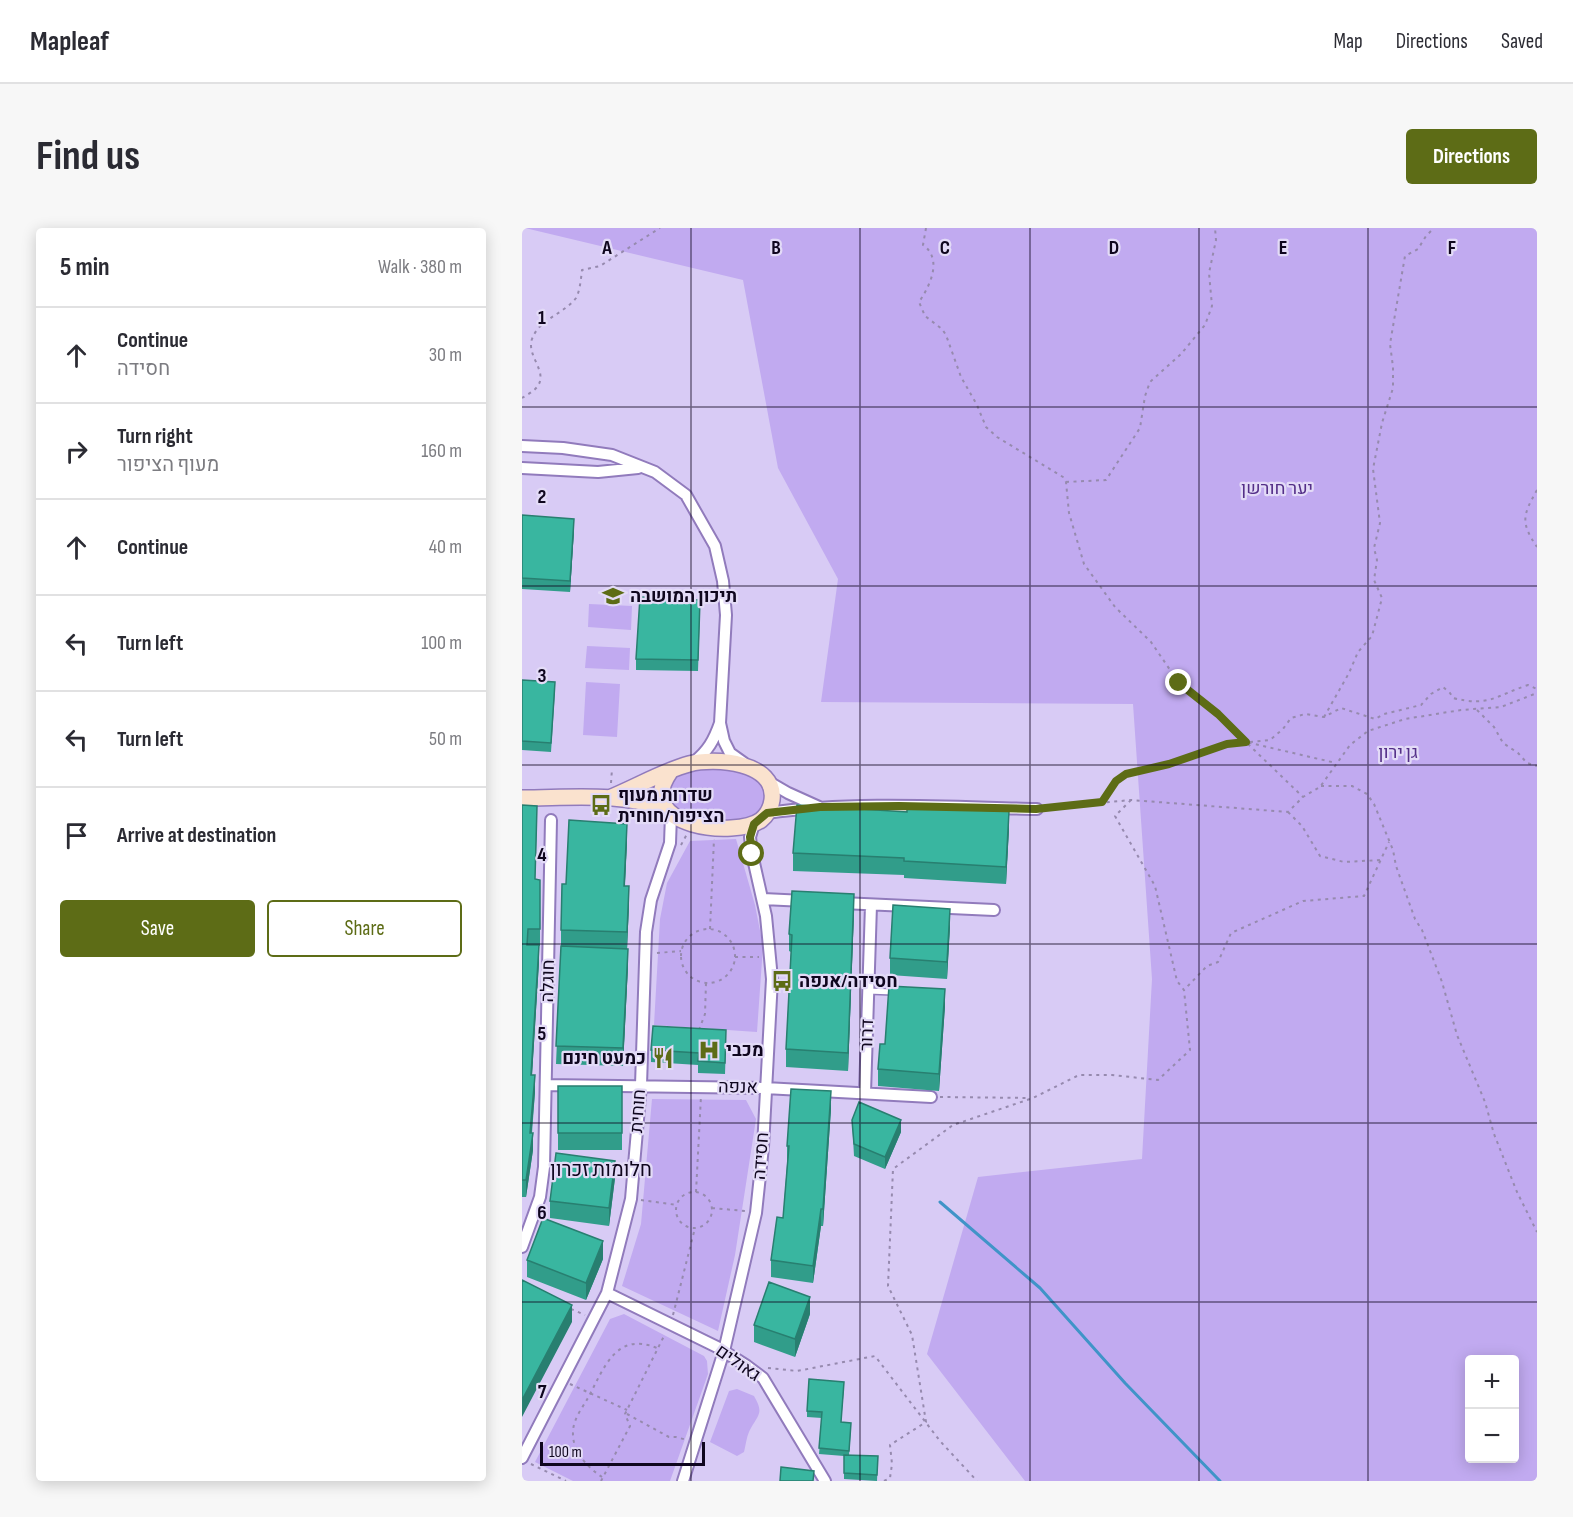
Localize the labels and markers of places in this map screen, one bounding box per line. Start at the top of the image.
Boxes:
school or university icon: תיכון המושבה [601,584,625,608]
place label: תיכון המושבה [630,586,737,607]
place label: שדרות מעוף הציפור/חוחית [618,785,724,827]
bus stop icon: שדרות מעוף הציפור/חוחית [589,793,613,817]
bus stop icon: חסידה/אנפה [770,969,794,993]
place label: חסידה/אנפה [799,971,898,992]
hospital icon: מכבי [697,1038,721,1062]
place label: מכבי [726,1040,764,1061]
restaurant icon: כמעט חינם [651,1046,675,1070]
place label: כמעט חינם [562,1048,646,1069]

